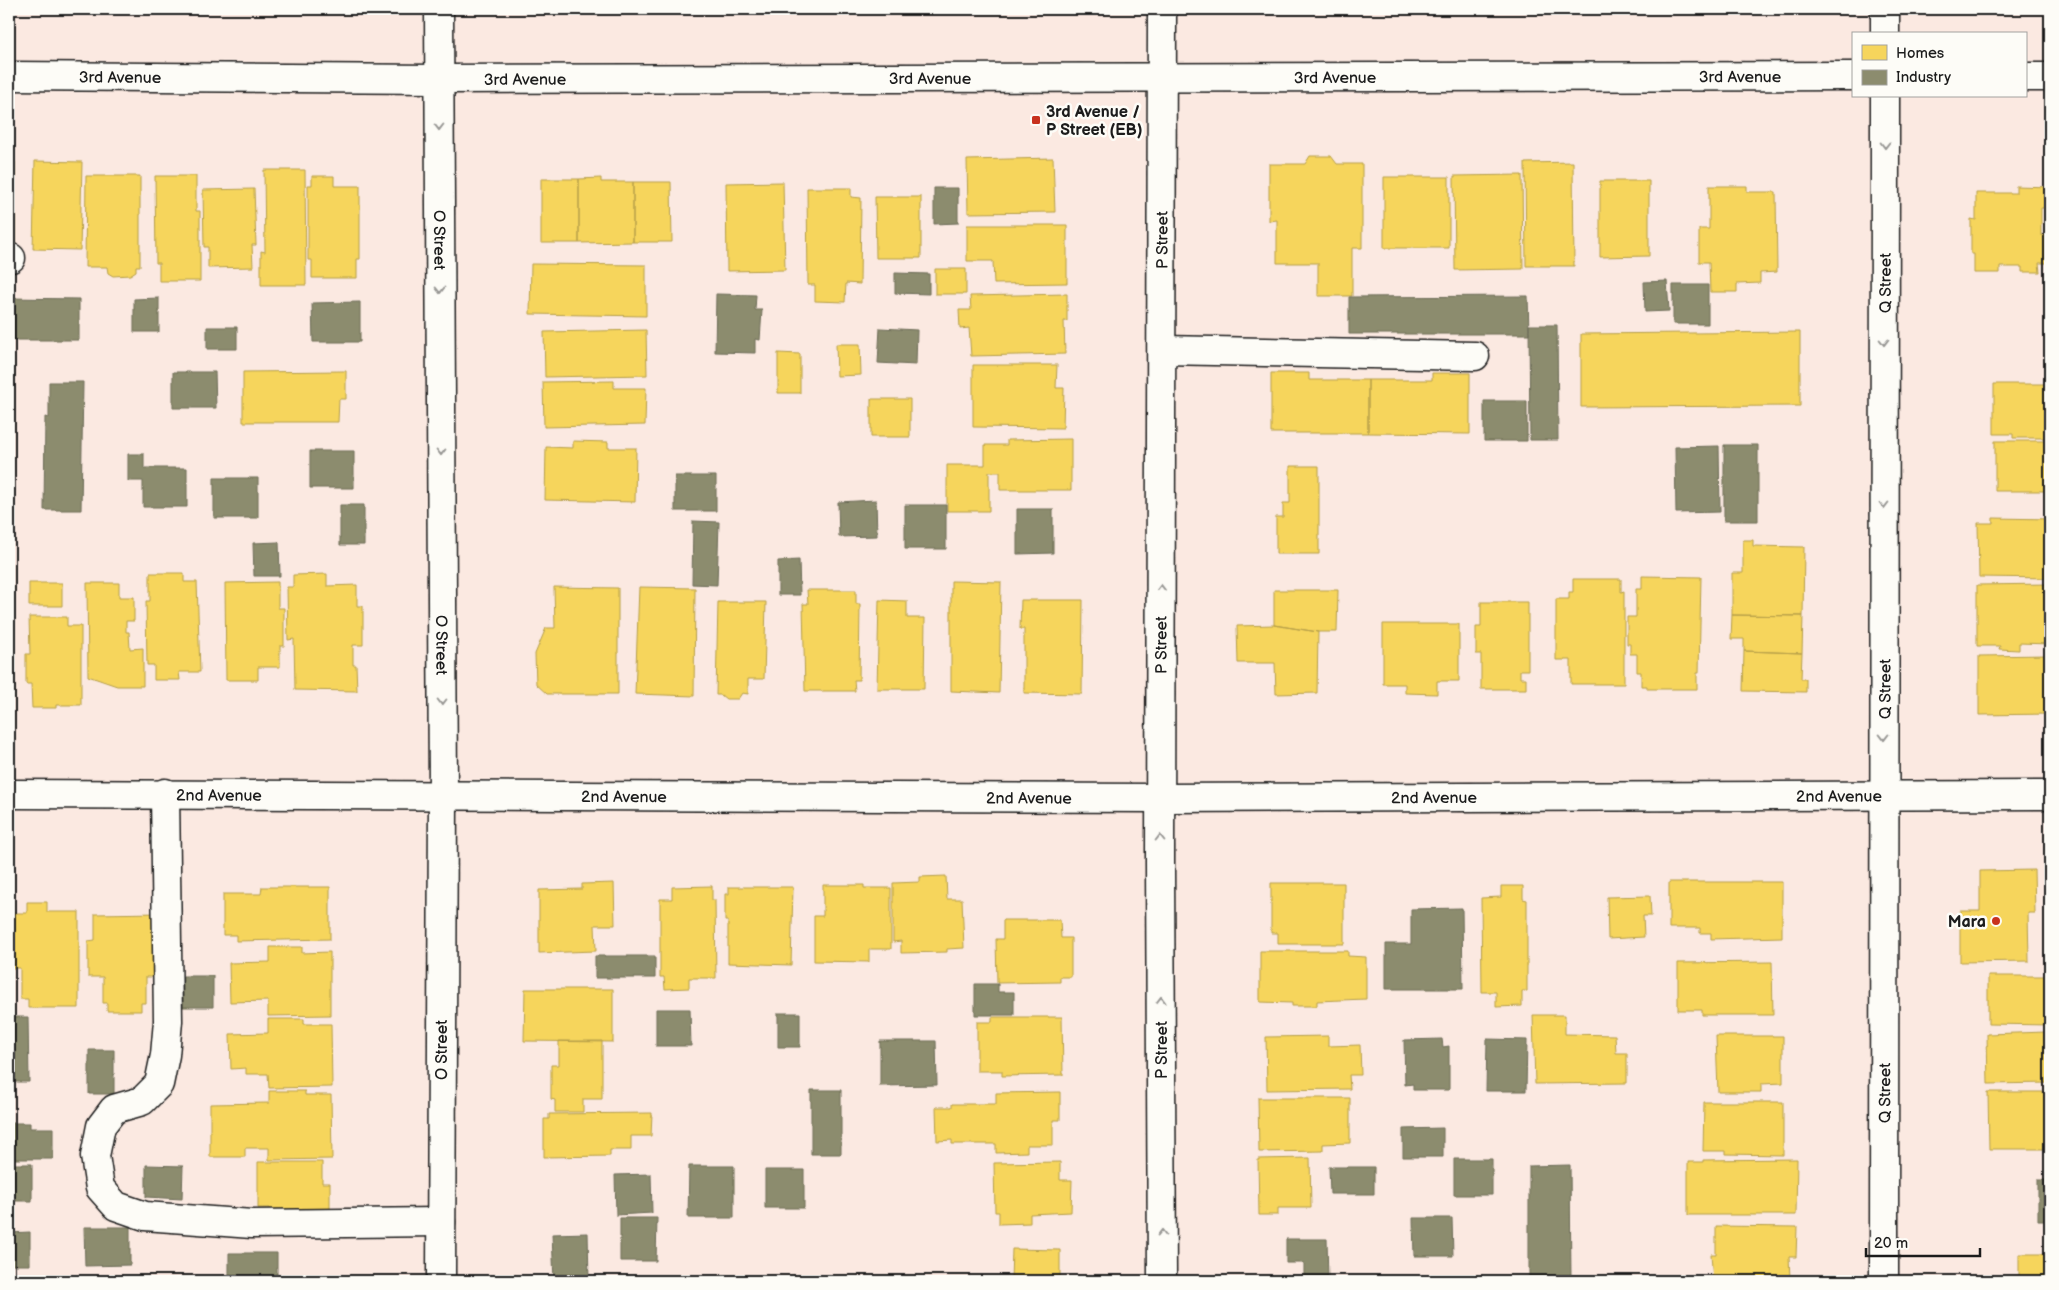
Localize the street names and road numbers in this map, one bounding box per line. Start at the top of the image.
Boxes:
street label: 3rd Avenue [79,68,162,88]
street label: 3rd Avenue [1699,68,1782,87]
street label: 3rd Avenue [1294,69,1377,88]
street label: 3rd Avenue [889,70,972,89]
street label: 3rd Avenue [484,71,567,90]
street label: O Street [429,210,448,270]
street label: P Street [1153,211,1173,269]
street label: Q Street [1877,253,1896,313]
street label: O Street [431,615,450,675]
street label: P Street [1152,616,1172,674]
street label: Q Street [1876,659,1896,719]
street label: 2nd Avenue [176,787,262,806]
street label: 2nd Avenue [581,788,667,807]
street label: 2nd Avenue [1796,788,1882,807]
street label: 2nd Avenue [986,789,1072,809]
street label: 2nd Avenue [1391,789,1477,808]
street label: O Street [433,1020,452,1080]
street label: P Street [1153,1021,1172,1079]
street label: Q Street [1876,1063,1895,1123]

